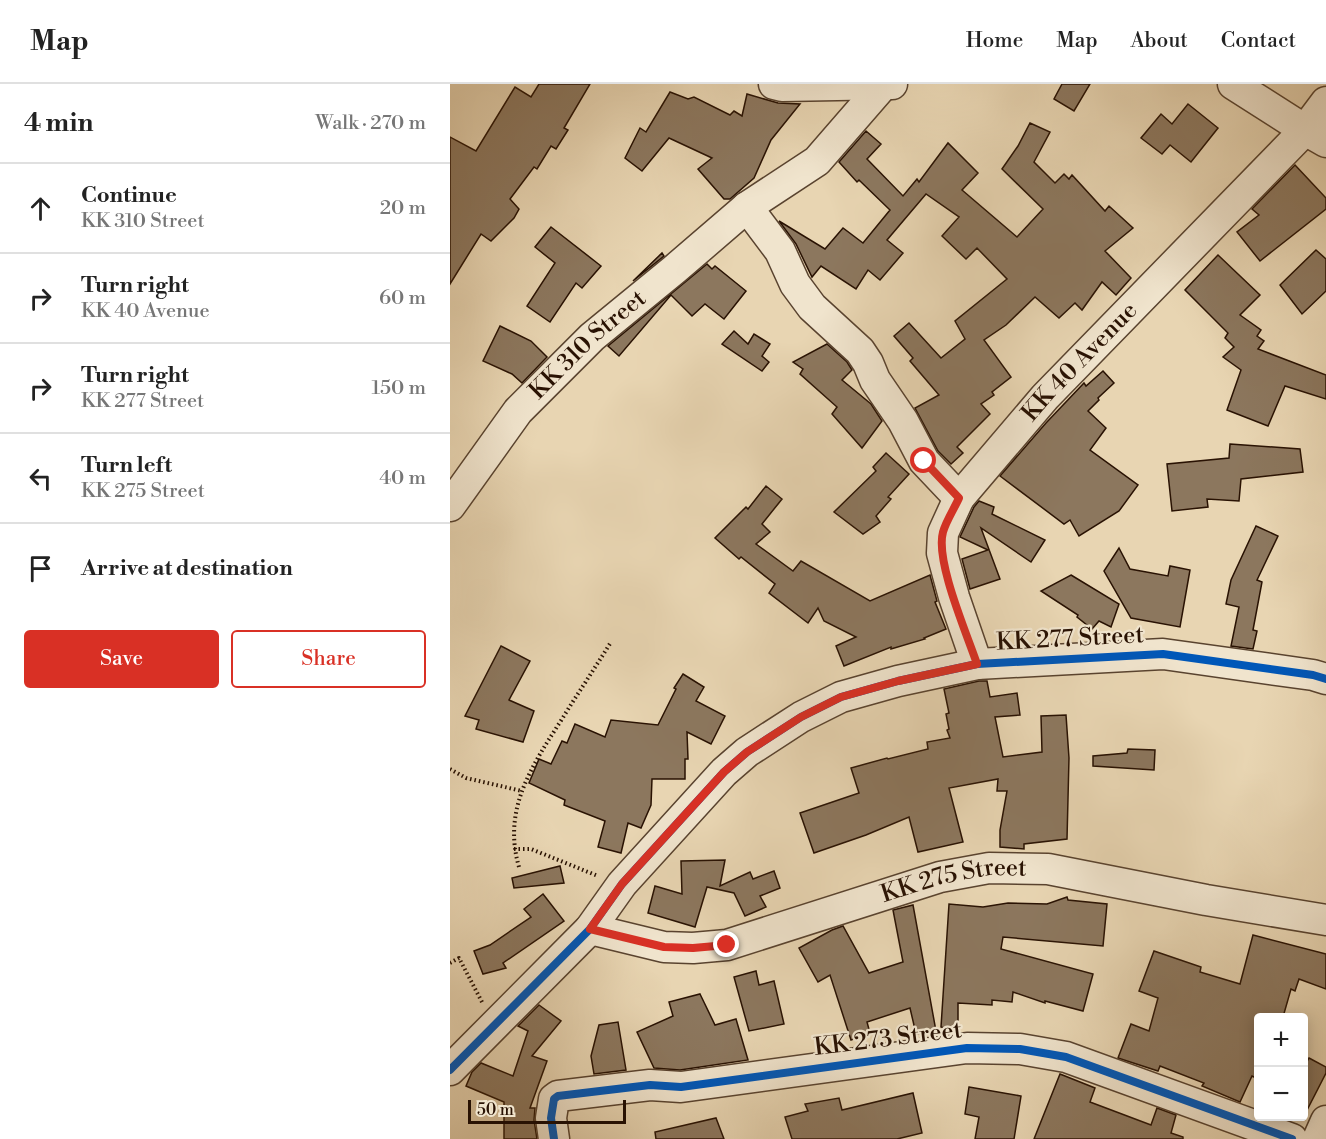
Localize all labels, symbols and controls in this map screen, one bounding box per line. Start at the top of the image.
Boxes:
text: Map [30,24,89,59]
text: Home [966,28,1023,54]
text: Map [1056,28,1098,54]
text: About [1131,28,1188,54]
text: Contact [1221,28,1296,54]
text: 4 min [24,107,94,139]
text: Walk · 270 m [315,111,426,136]
text: Continue [81,182,177,209]
icon: ahead [24,192,57,225]
text: 20 m [380,196,426,221]
text: KK 310 Street [81,209,205,234]
text: Turn right [81,272,189,299]
icon: right [24,282,57,315]
street label: KK 310 Street [523,283,653,406]
text: 60 m [379,286,426,311]
street label: KK 40 Avenue [1016,296,1144,428]
text: KK 40 Avenue [81,299,209,324]
text: Turn right [81,362,189,389]
icon: right [24,372,57,405]
text: 150 m [371,376,426,401]
text: KK 277 Street [81,389,204,414]
route start [910,447,936,473]
text: Turn left [81,452,172,479]
icon: left [24,462,57,495]
text: 40 m [379,466,426,491]
text: KK 275 Street [81,479,205,504]
icon: arrive [24,552,57,585]
text: Arrive at destination [81,555,293,582]
street label: KK 277 Street [995,620,1145,658]
button: Save [24,630,219,688]
button: Share [231,630,426,688]
street label: KK 275 Street [877,852,1027,910]
route end [713,931,739,957]
map controls [1254,1013,1308,1121]
button: + [1254,1013,1308,1067]
street label: KK 273 Street [812,1015,964,1063]
button: − [1254,1067,1308,1121]
scale bar [468,1097,626,1124]
text: 50 m [477,1100,514,1120]

